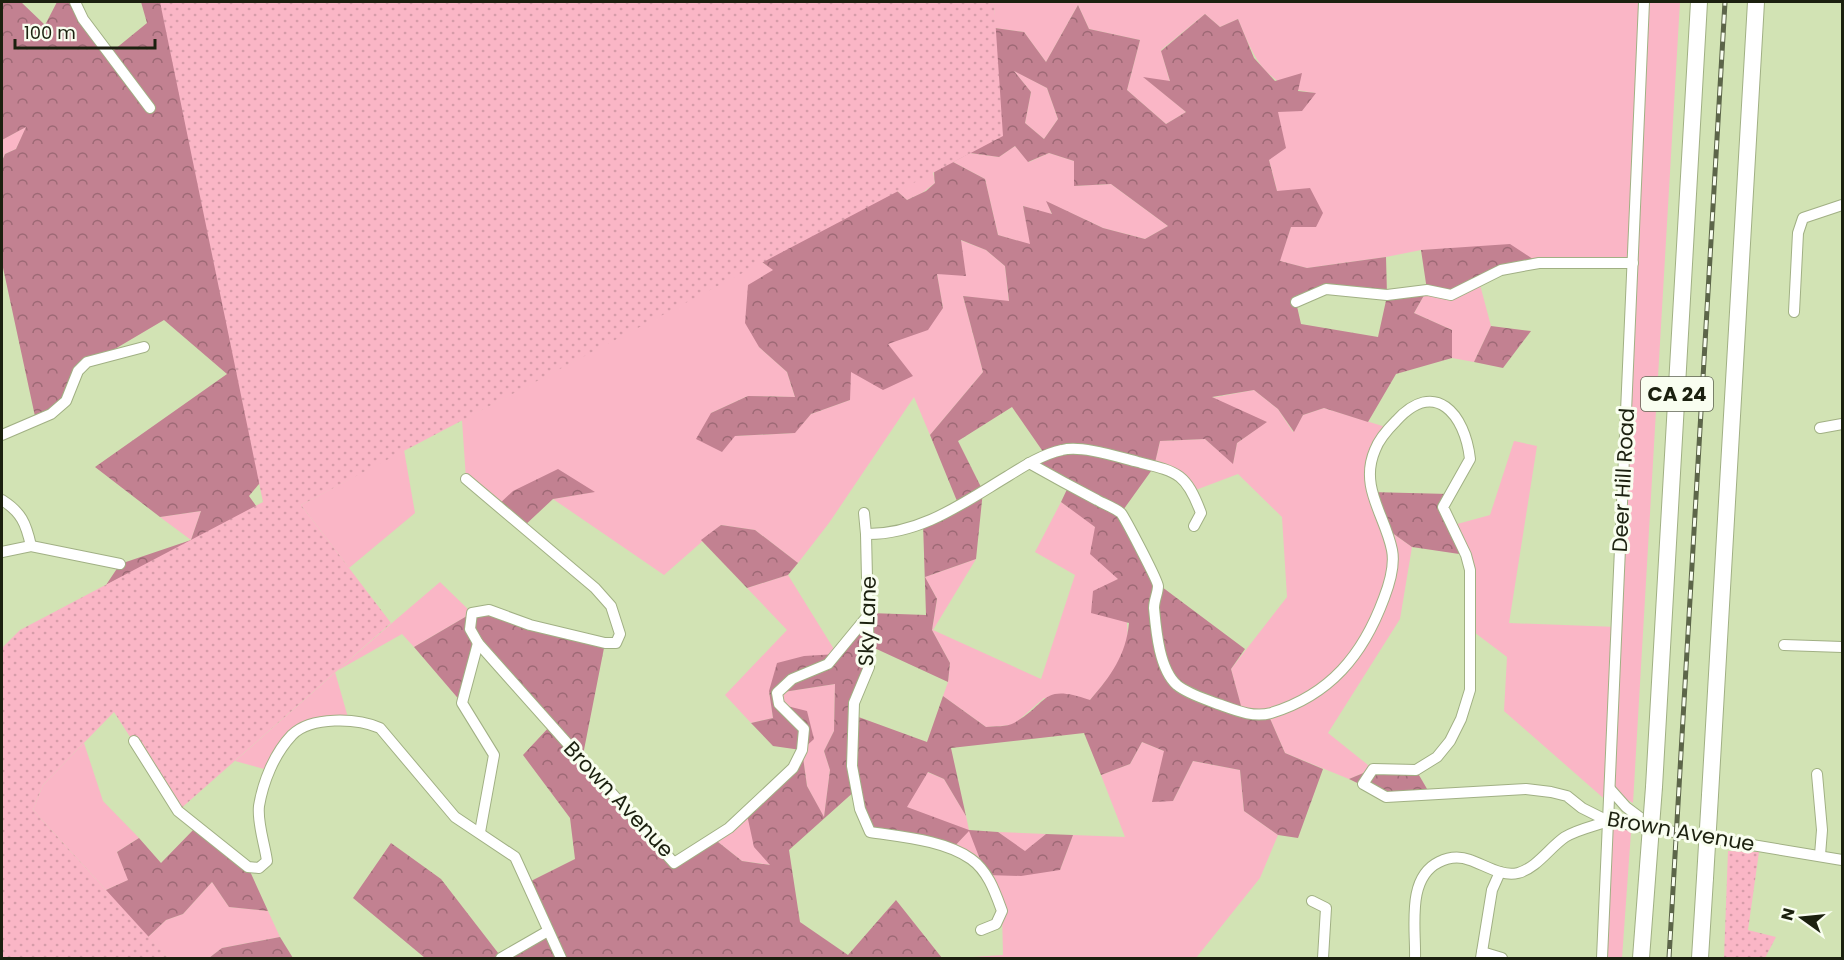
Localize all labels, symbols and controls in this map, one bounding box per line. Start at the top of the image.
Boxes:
scale bar [15,12,154,50]
text: 100 m [24,20,76,45]
road number: CA 24 [1641,377,1713,411]
street label: Deer Hill Road [1605,407,1641,553]
street label: Sky Lane [851,575,883,667]
street label: Brown Avenue [557,735,681,863]
street label: Brown Avenue [1605,804,1757,858]
north arrow [1772,888,1832,948]
text: N [1775,905,1801,923]

